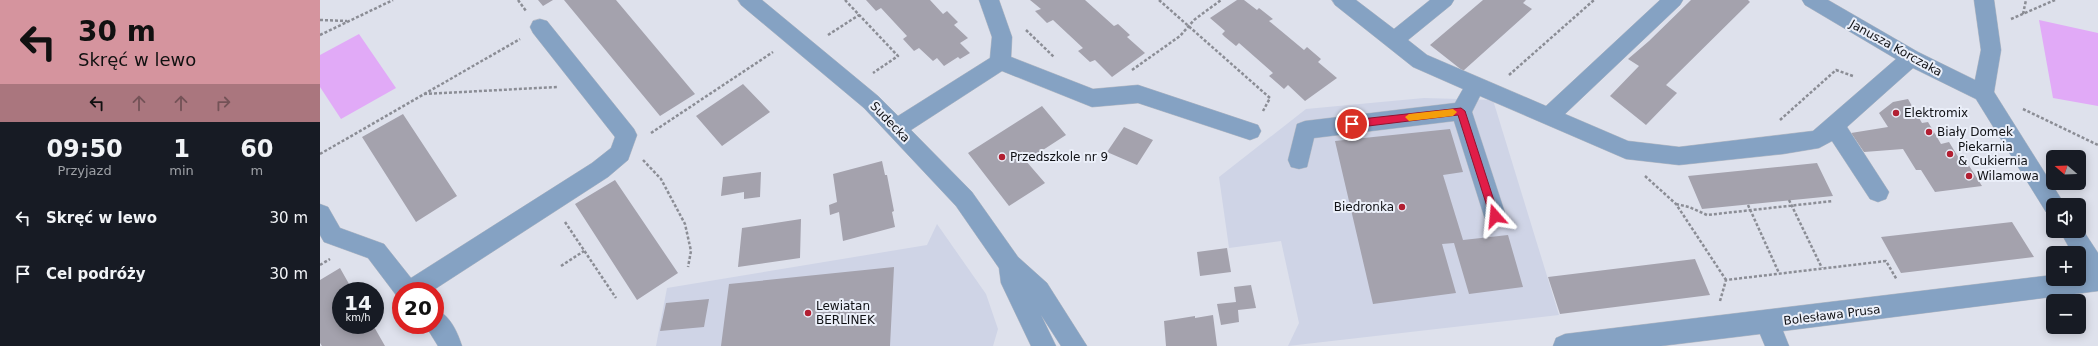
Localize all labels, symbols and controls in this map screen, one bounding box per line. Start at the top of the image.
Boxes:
text: 30 m [78,15,156,48]
icon: left [12,16,64,68]
street label: Janusza Korczaka [1846,16,1945,79]
text: Skręć w lewo [78,49,196,70]
icon: left [86,92,108,114]
icon: ahead [128,92,150,114]
icon: ahead [170,92,192,114]
icon: right [212,92,234,114]
street label: Sudecka [867,99,913,145]
place label: Elektromix [1904,106,1968,120]
pin [1335,107,1369,141]
marker: Elektromix [1891,108,1901,118]
icon: arrive [1341,113,1363,135]
place label: Biały Domek [1937,125,2013,139]
marker: Biały Domek [1924,127,1934,137]
text: 09:50 [46,135,123,163]
text: 1 [173,135,190,163]
text: 60 [240,135,274,163]
place label: Piekarnia & Cukiernia [1958,140,2028,168]
marker: Piekarnia & Cukiernia [1945,149,1955,159]
place label: Przedszkole nr 9 [1010,150,1108,164]
north arrow [2046,150,2086,190]
map controls [2046,150,2086,334]
marker: Przedszkole nr 9 [997,152,1007,162]
text: Przyjazd [58,163,112,178]
text: min [169,163,194,178]
text: m [251,163,263,178]
place label: Wilamowa [1977,169,2039,183]
marker: Wilamowa [1964,171,1974,181]
position arrow [1474,195,1516,237]
button: sound [2046,198,2086,238]
place label: Biedronka [1334,200,1394,214]
marker: Biedronka [1397,202,1407,212]
icon: left [12,207,34,229]
text: Skręć w lewo [46,209,157,227]
text: 30 m [270,209,308,227]
button: + [2046,246,2086,286]
icon: arrive [12,263,34,285]
text: Cel podróży [46,265,146,283]
text: 30 m [270,265,308,283]
speed limit sign: 20 [392,282,444,334]
text: 14 [344,291,372,315]
button: − [2046,294,2086,334]
place label: Lewiatan BERLINEK [816,299,876,327]
street label: Bolesława Prusa [1783,302,1881,328]
marker: Lewiatan BERLINEK [803,308,813,318]
text: km/h [345,312,371,323]

